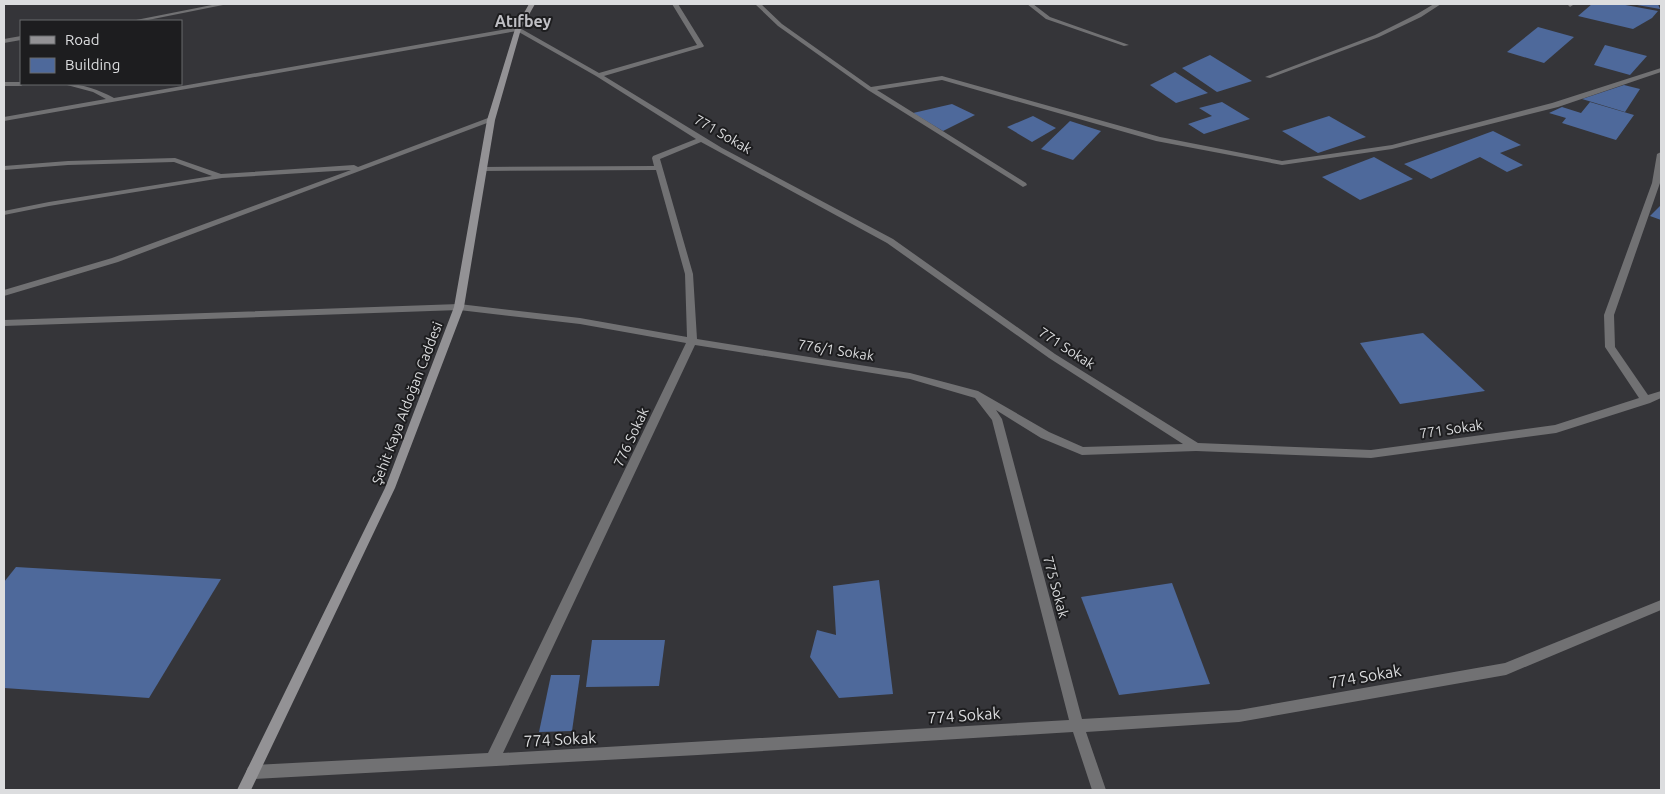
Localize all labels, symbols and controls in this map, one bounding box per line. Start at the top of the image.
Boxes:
district label: Atıfbey [495,12,552,30]
legend [20,20,182,85]
text: Road [65,31,100,48]
text: Building [65,56,120,73]
street label: 771 Sokak [691,111,755,157]
street label: Şehit Kaya Aldoğan Caddesi [369,319,445,487]
street label: 771 Sokak [1036,324,1098,372]
street label: 776/1 Sokak [797,336,875,364]
street label: 776 Sokak [610,405,652,469]
street label: 771 Sokak [1418,417,1484,441]
street label: 775 Sokak [1040,554,1072,620]
street label: 774 Sokak [1328,661,1402,691]
street label: 774 Sokak [927,703,1001,727]
street label: 774 Sokak [523,728,597,750]

